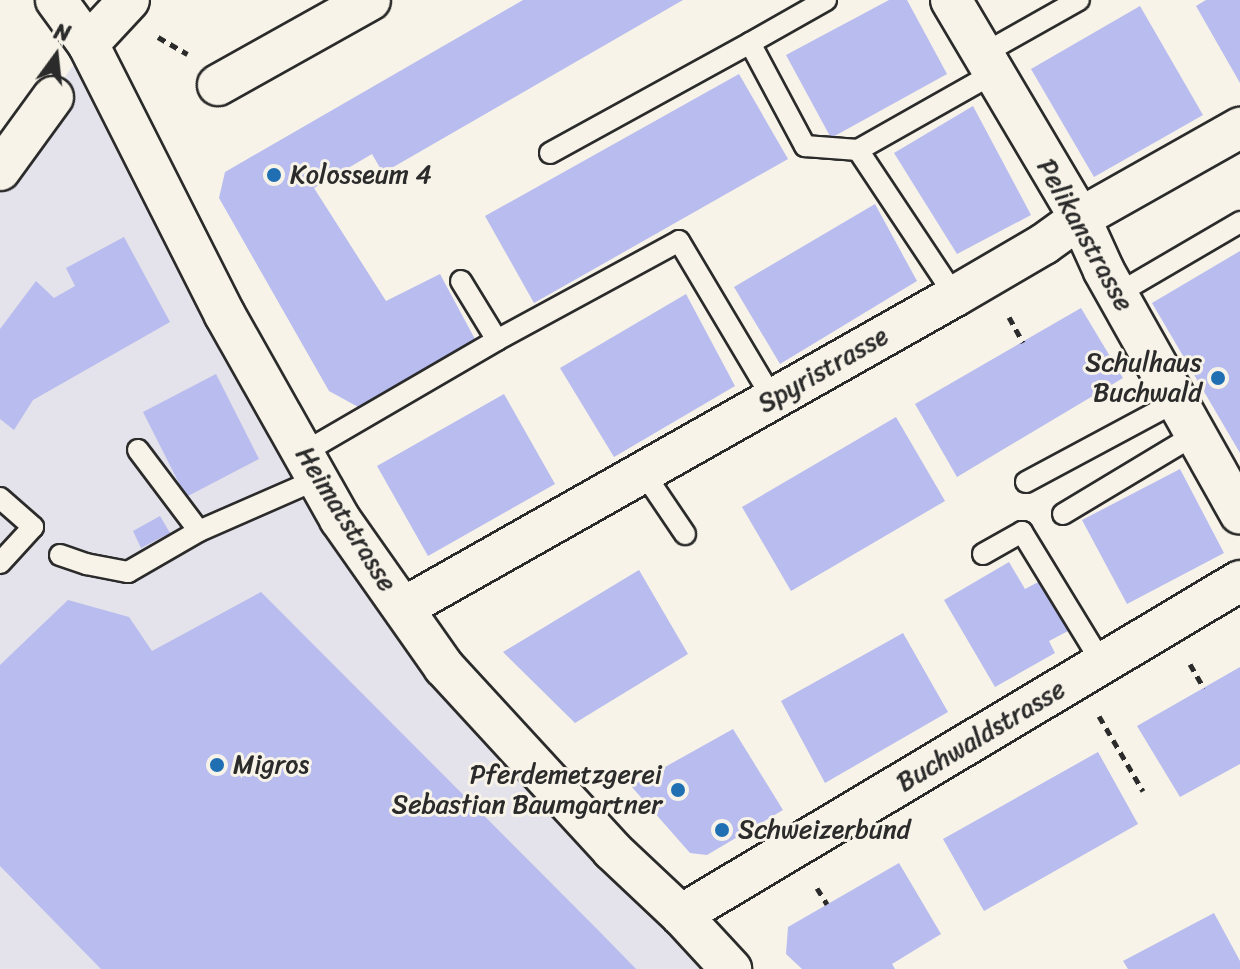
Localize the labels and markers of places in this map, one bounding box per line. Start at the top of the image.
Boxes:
place label: Kolosseum 4 [290,159,432,191]
marker: Kolosseum 4 [265,166,283,184]
place label: Schulhaus Buchwald [1085,347,1202,408]
marker: Schulhaus Buchwald [1209,369,1227,387]
place label: Migros [233,749,309,781]
marker: Migros [208,756,226,774]
place label: Pferdemetzgerei Sebastian Baumgartner [392,759,662,820]
marker: Pferdemetzgerei Sebastian Baumgartner [669,781,687,799]
place label: Schweizerbund [738,814,911,846]
marker: Schweizerbund [713,821,731,839]

